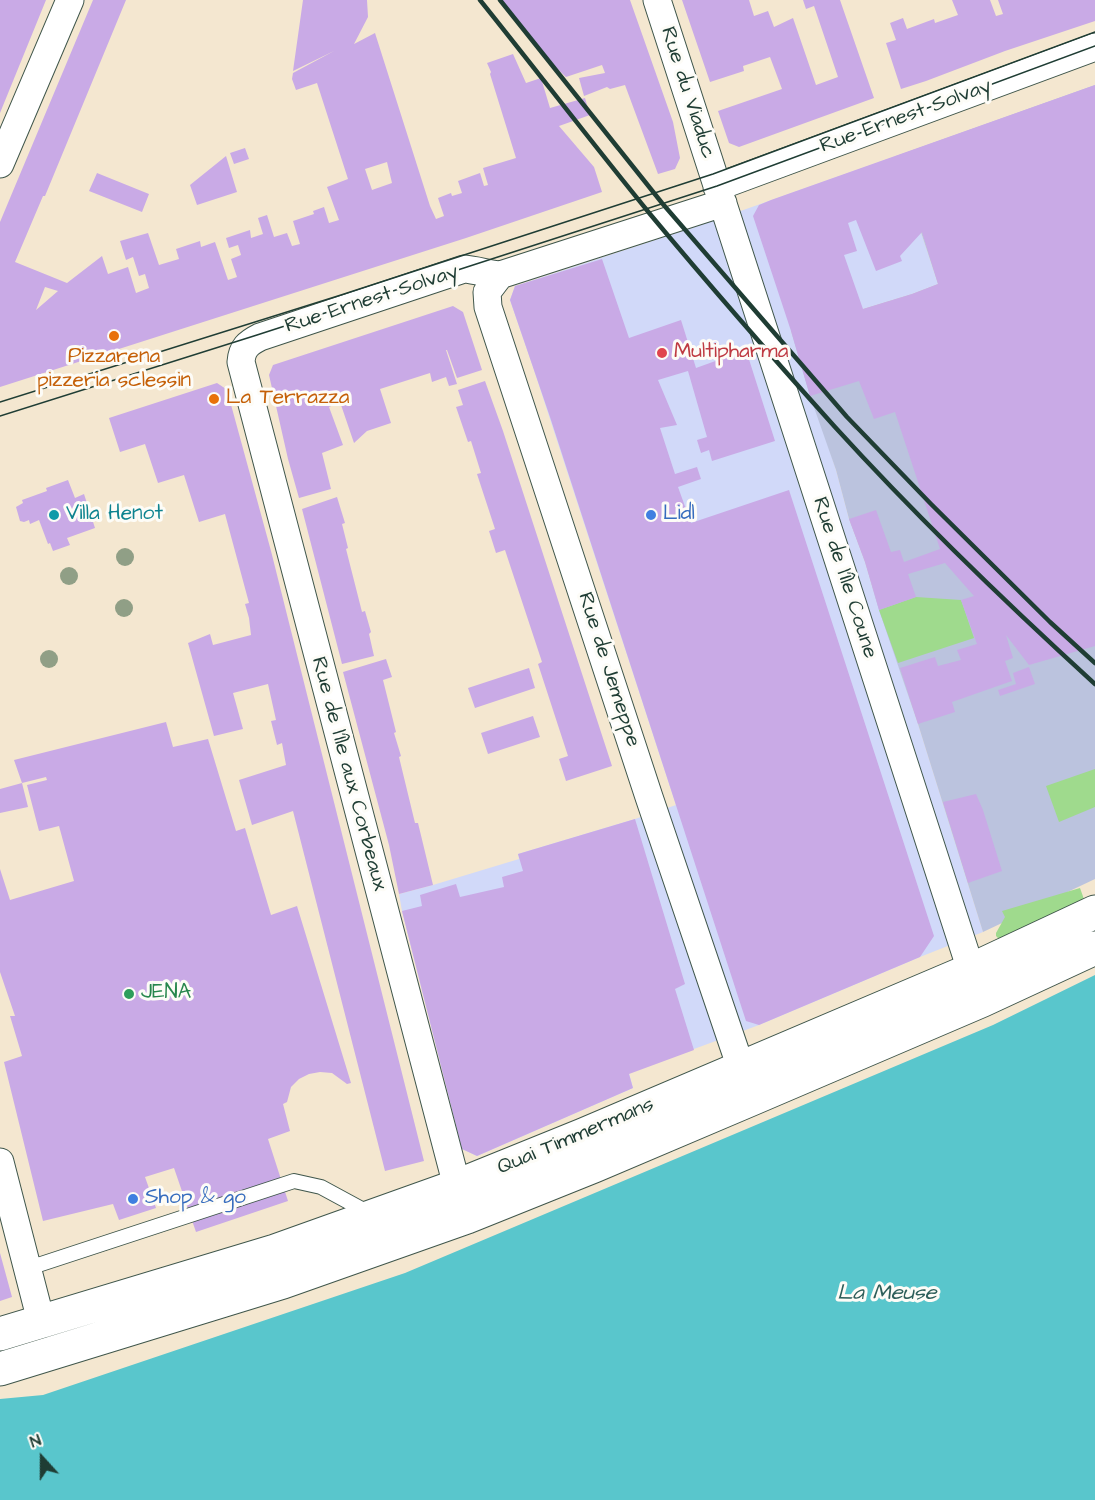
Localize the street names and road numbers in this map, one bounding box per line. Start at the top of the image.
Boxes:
street label: Rue du Viaduc [654,24,720,162]
street label: Rue Ernest Solvay [817,74,995,160]
street label: Rue Ernest Solvay [282,260,462,340]
street label: Rue de l'Île Coune [806,494,882,662]
street label: Rue de Jemeppe [571,590,645,750]
street label: Rue de l'Île aux Corbeaux [305,654,391,894]
street label: Quai Timmermans [494,1093,658,1181]

